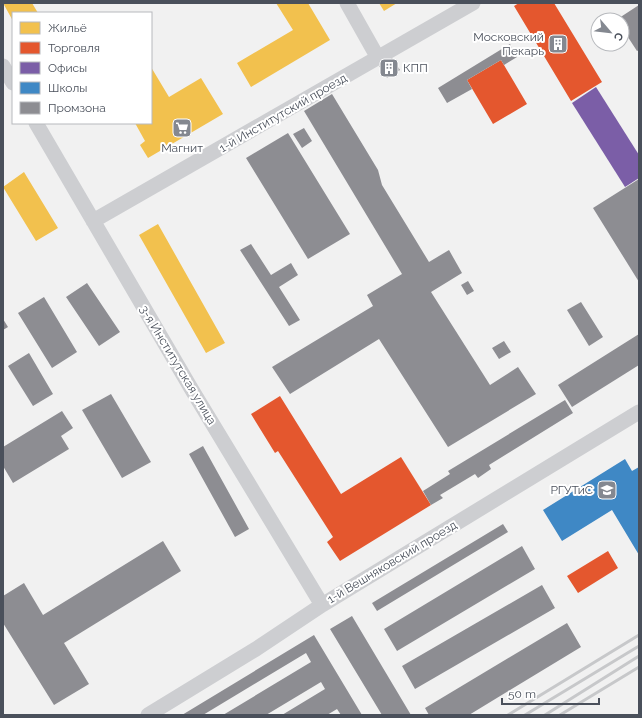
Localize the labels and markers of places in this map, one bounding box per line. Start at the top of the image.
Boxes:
place label: Московский Пекарь [473,30,544,58]
building icon: Московский Пекарь [547,33,569,55]
building icon: КПП [378,57,400,79]
place label: КПП [403,61,428,75]
supermarket icon: Магнит [171,117,193,139]
place label: Магнит [161,141,203,155]
school or university icon: РГУТиС [596,479,618,501]
place label: РГУТиС [550,483,593,497]

